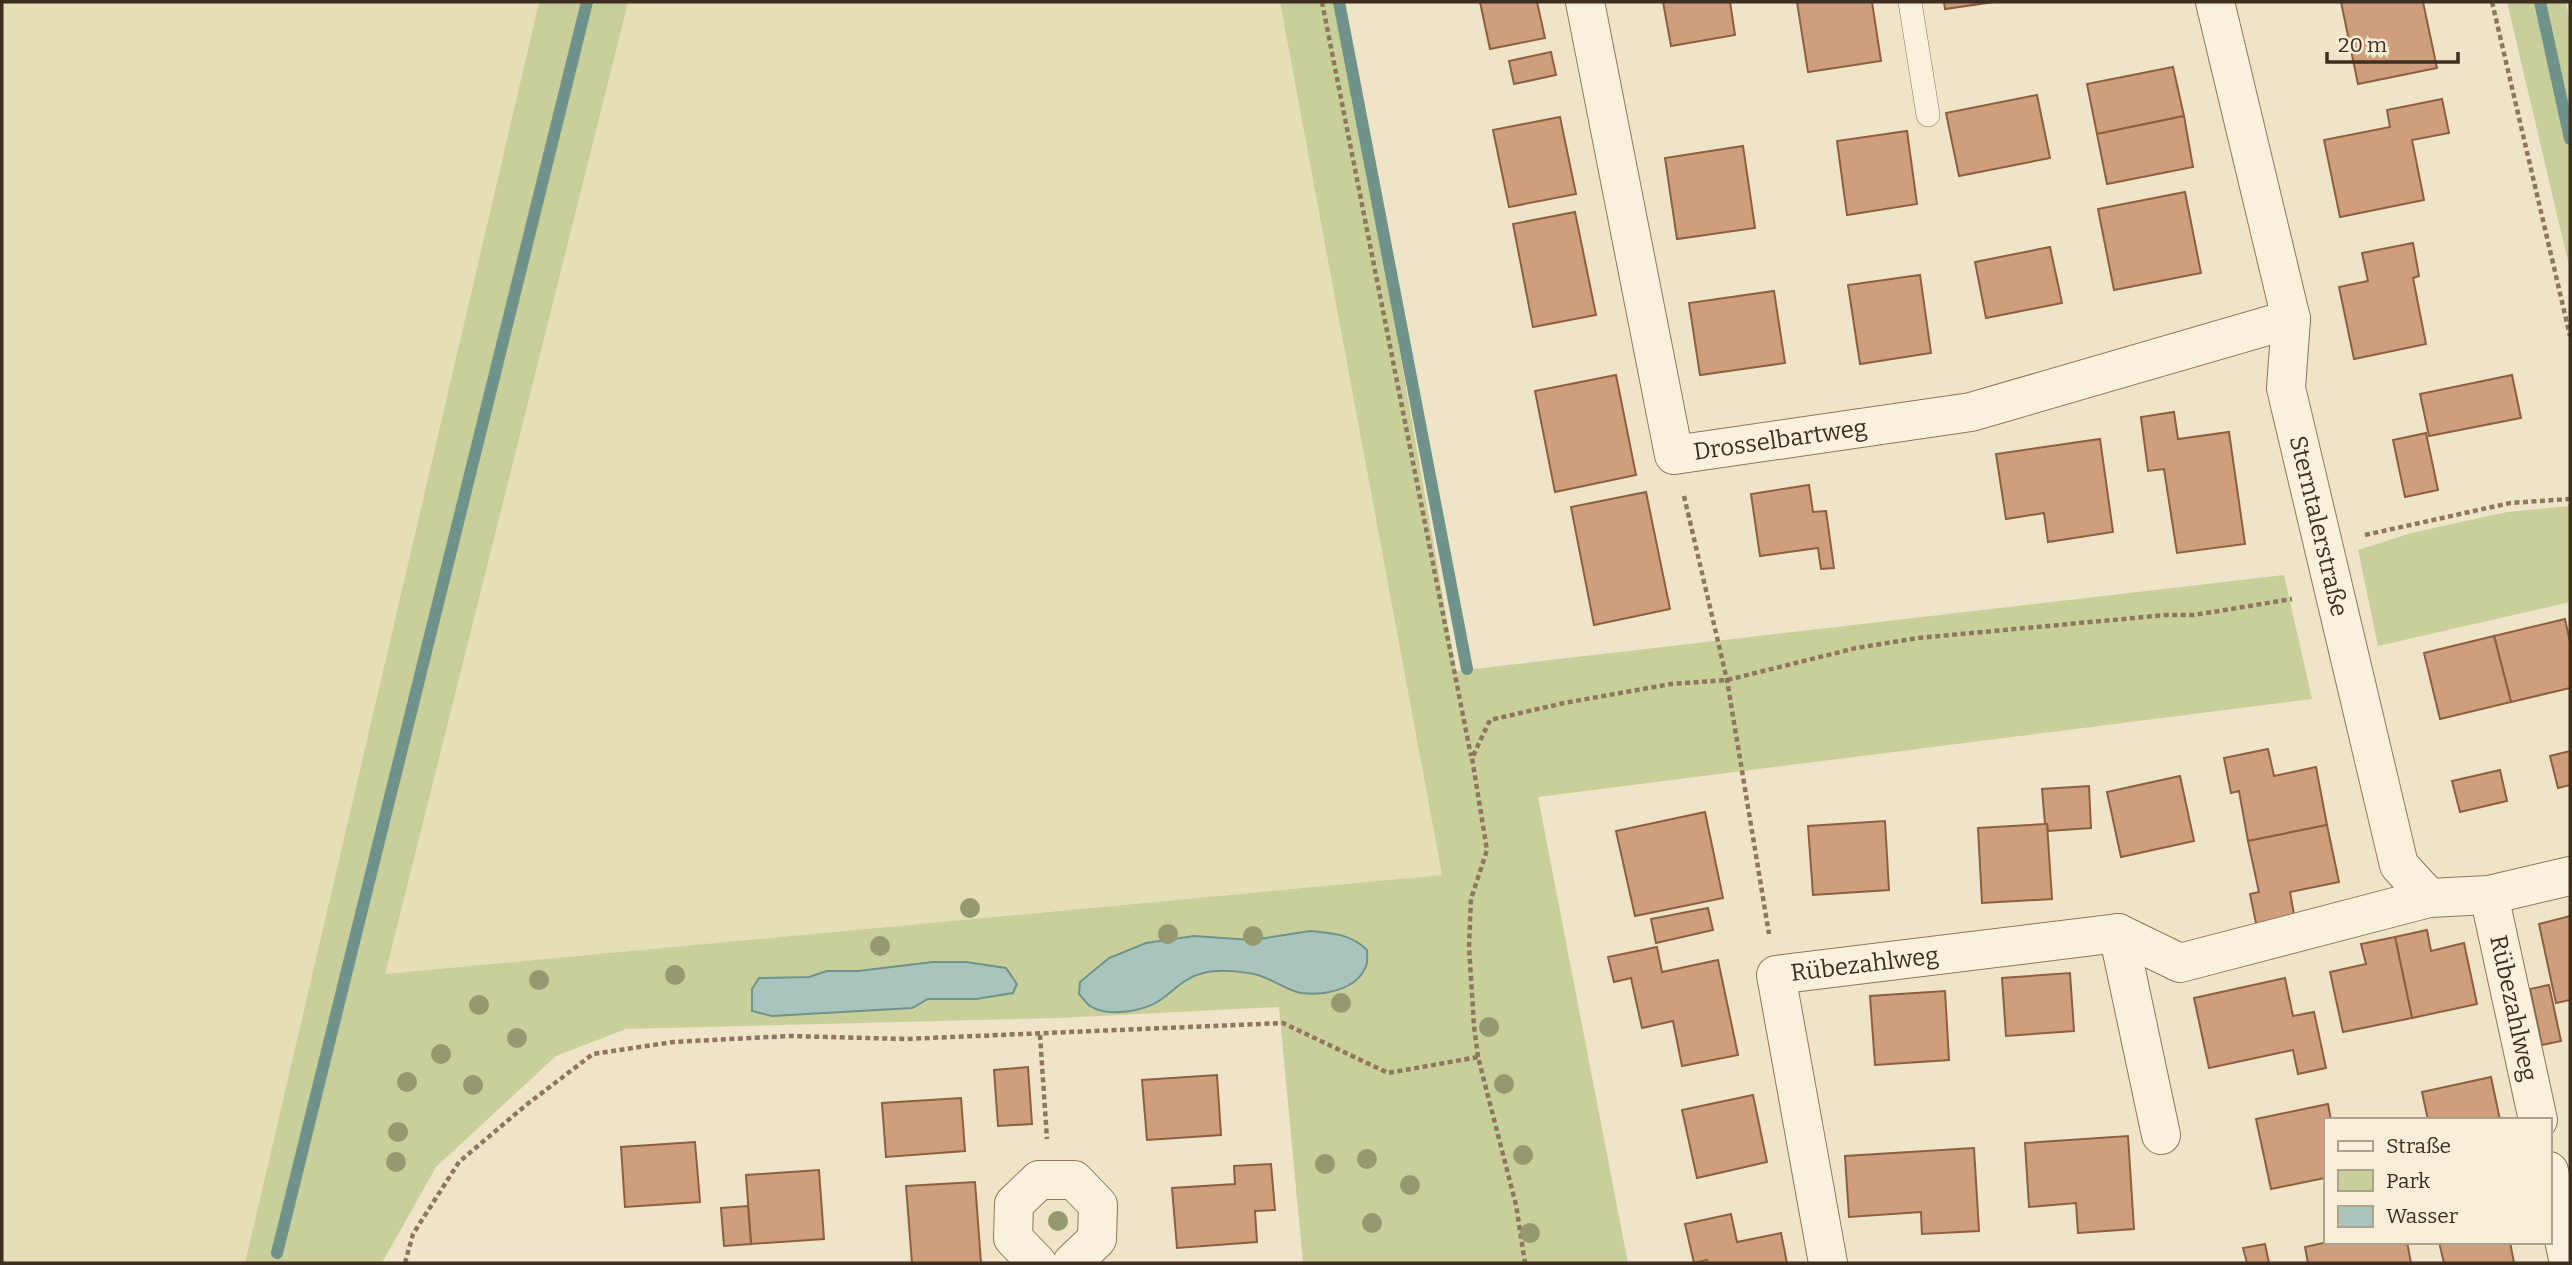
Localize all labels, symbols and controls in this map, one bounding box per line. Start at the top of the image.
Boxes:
scale bar [2327,21,2458,65]
text: 20 m [2338,32,2387,58]
street label: Drosselbartweg [1692,413,1869,466]
street label: Sterntalerstraße [2284,433,2354,619]
street label: Rübezahlweg [2484,933,2543,1084]
street label: Rübezahlweg [1789,941,1940,987]
legend [2324,1118,2551,1244]
text: Straße [2386,1133,2451,1159]
text: Park [2386,1168,2430,1194]
text: Wasser [2386,1203,2458,1229]

